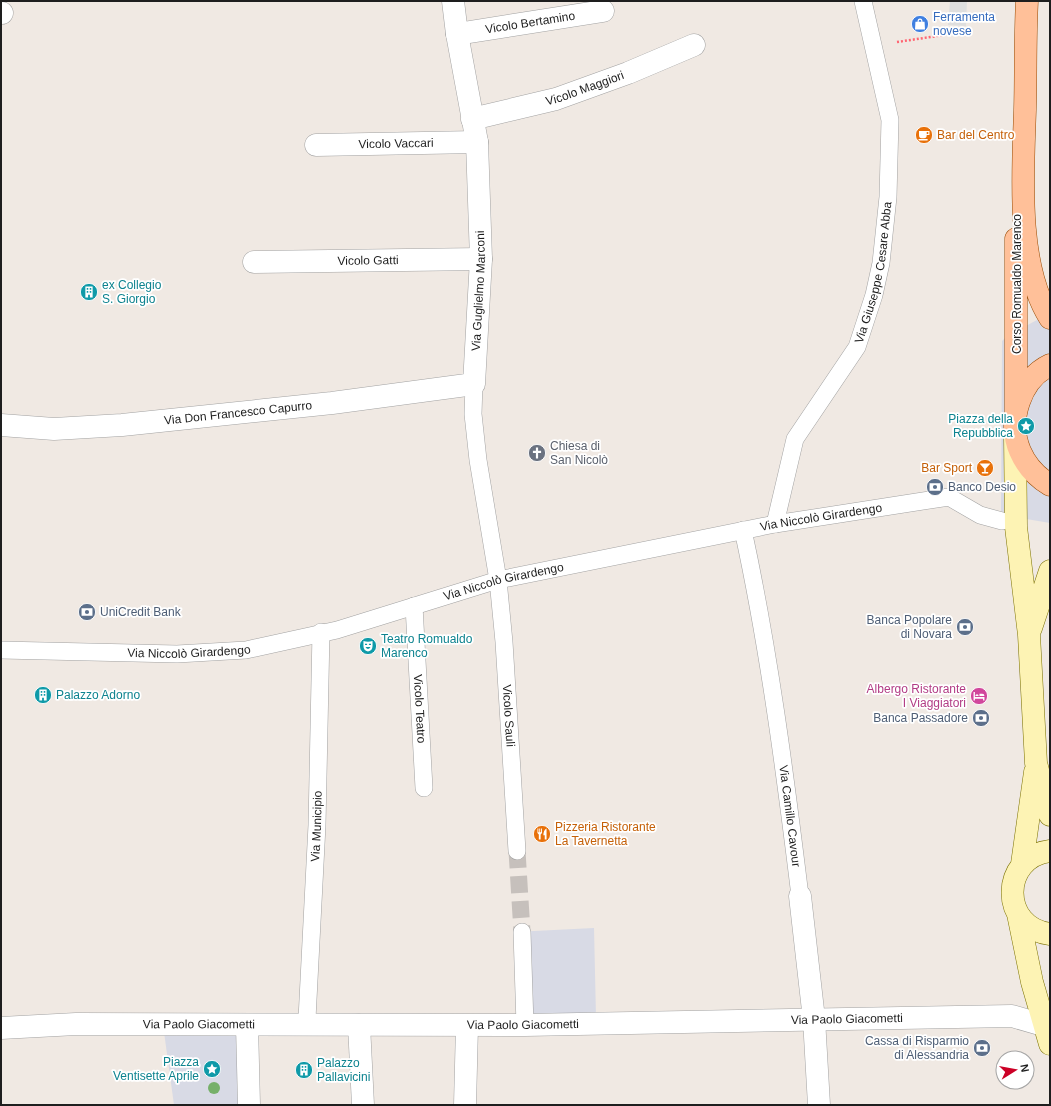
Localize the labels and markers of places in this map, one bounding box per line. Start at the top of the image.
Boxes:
place label: Ferramenta novese [933,10,995,38]
shop icon: Ferramenta novese [910,14,930,34]
cafe icon: Bar del Centro [914,125,934,145]
place label: Bar del Centro [937,128,1015,142]
place label: ex Collegio S. Giorgio [102,278,162,306]
building icon: ex Collegio S. Giorgio [79,282,99,302]
place label: Piazza della Repubblica [948,412,1013,440]
place icon: Piazza della Repubblica [1016,416,1036,436]
place label: Chiesa di San Nicolò [550,439,608,467]
church icon: Chiesa di San Nicolò [527,443,547,463]
bar icon: Bar Sport [975,458,995,478]
place label: Bar Sport [921,461,973,475]
bank icon: Banco Desio [925,477,945,497]
place label: Banco Desio [948,480,1016,494]
bank icon: UniCredit Bank [77,602,97,622]
place label: UniCredit Bank [100,605,182,619]
place label: Banca Popolare di Novara [867,613,952,641]
bank icon: Banca Popolare di Novara [955,617,975,637]
place label: Teatro Romualdo Marenco [381,632,473,660]
theatre icon: Teatro Romualdo Marenco [358,636,378,656]
place label: Albergo Ristorante I Viaggiatori [867,682,966,710]
building icon: Palazzo Adorno [33,685,53,705]
hotel icon: Albergo Ristorante I Viaggiatori [969,686,989,706]
place label: Palazzo Adorno [56,688,140,702]
bank icon: Banca Passadore [971,708,991,728]
place label: Banca Passadore [873,711,968,725]
place label: Pizzeria Ristorante La Tavernetta [555,820,656,848]
restaurant icon: Pizzeria Ristorante La Tavernetta [532,824,552,844]
place label: Cassa di Risparmio di Alessandria [865,1034,969,1062]
bank icon: Cassa di Risparmio di Alessandria [972,1038,992,1058]
place label: Piazza Ventisette Aprile [113,1055,199,1083]
place label: Palazzo Pallavicini [317,1056,370,1084]
place icon: Piazza Ventisette Aprile [202,1059,222,1079]
building icon: Palazzo Pallavicini [294,1060,314,1080]

